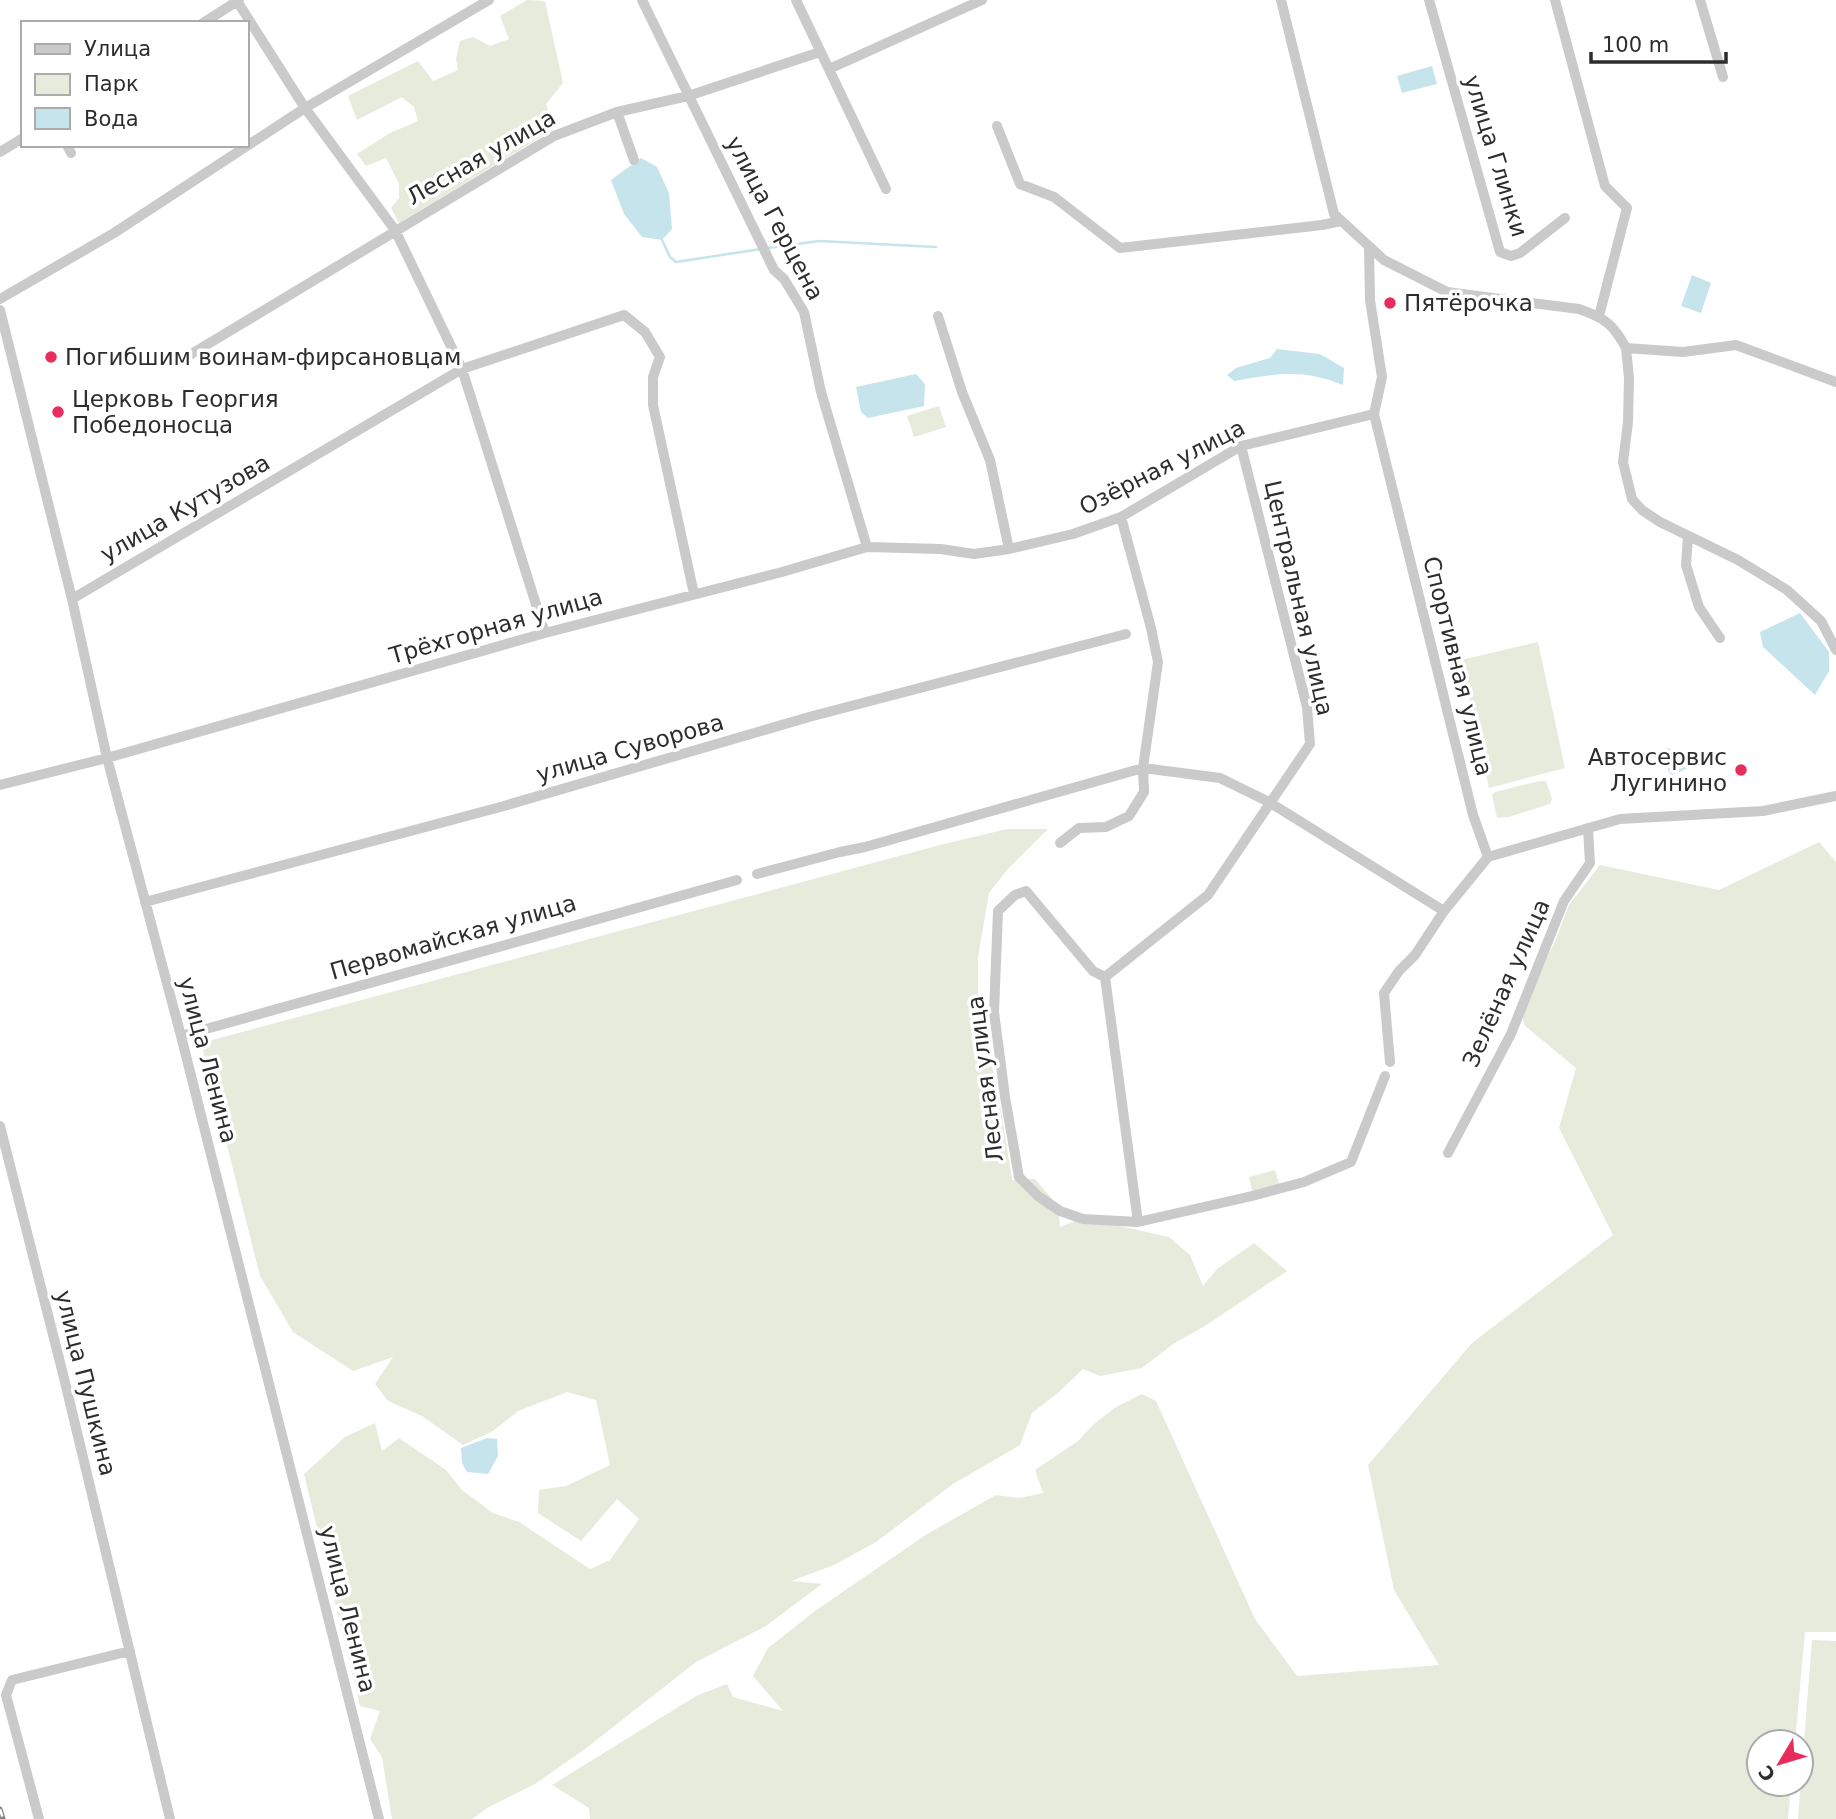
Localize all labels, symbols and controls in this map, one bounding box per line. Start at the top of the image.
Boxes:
legend [21,21,248,147]
scale bar [1591,21,1726,65]
text: 100 m [1602,33,1669,57]
text: Улица [84,37,151,61]
text: Парк [84,72,139,96]
street label: улица Глинки [1459,72,1533,240]
street label: Лесная улица [402,104,560,210]
text: Вода [84,107,139,131]
street label: улица Герцена [721,132,829,304]
place label: Пятёрочка [1404,290,1533,316]
marker: Пятёрочка [1382,295,1398,311]
place label: Погибшим воинам-фирсановцам [65,344,461,370]
marker: Погибшим воинам-фирсановцам [43,349,59,365]
place label: Церковь Георгия Победоносца [72,386,279,438]
marker: Церковь Георгия Победоносца [50,404,66,420]
street label: Озёрная улица [1075,414,1249,520]
street label: улица Кутузова [96,449,274,567]
street label: Центральная улица [1259,478,1339,718]
street label: Спортивная улица [1418,554,1498,778]
street label: Трёхгорная улица [385,583,606,669]
street label: улица Суворова [533,709,727,787]
place label: Автосервис Лугинино [1588,744,1727,796]
marker: Автосервис Лугинино [1733,762,1749,778]
street label: Первомайская улица [327,889,579,985]
street label: Зелёная улица [1457,895,1555,1071]
street label: улица Ленина [173,974,243,1146]
street label: Лесная улица [962,994,1008,1164]
street label: улица Пушкина [50,1288,122,1478]
street label: улица Ленина [315,1523,381,1695]
north arrow [1745,1728,1815,1798]
text: С [1754,1761,1780,1786]

